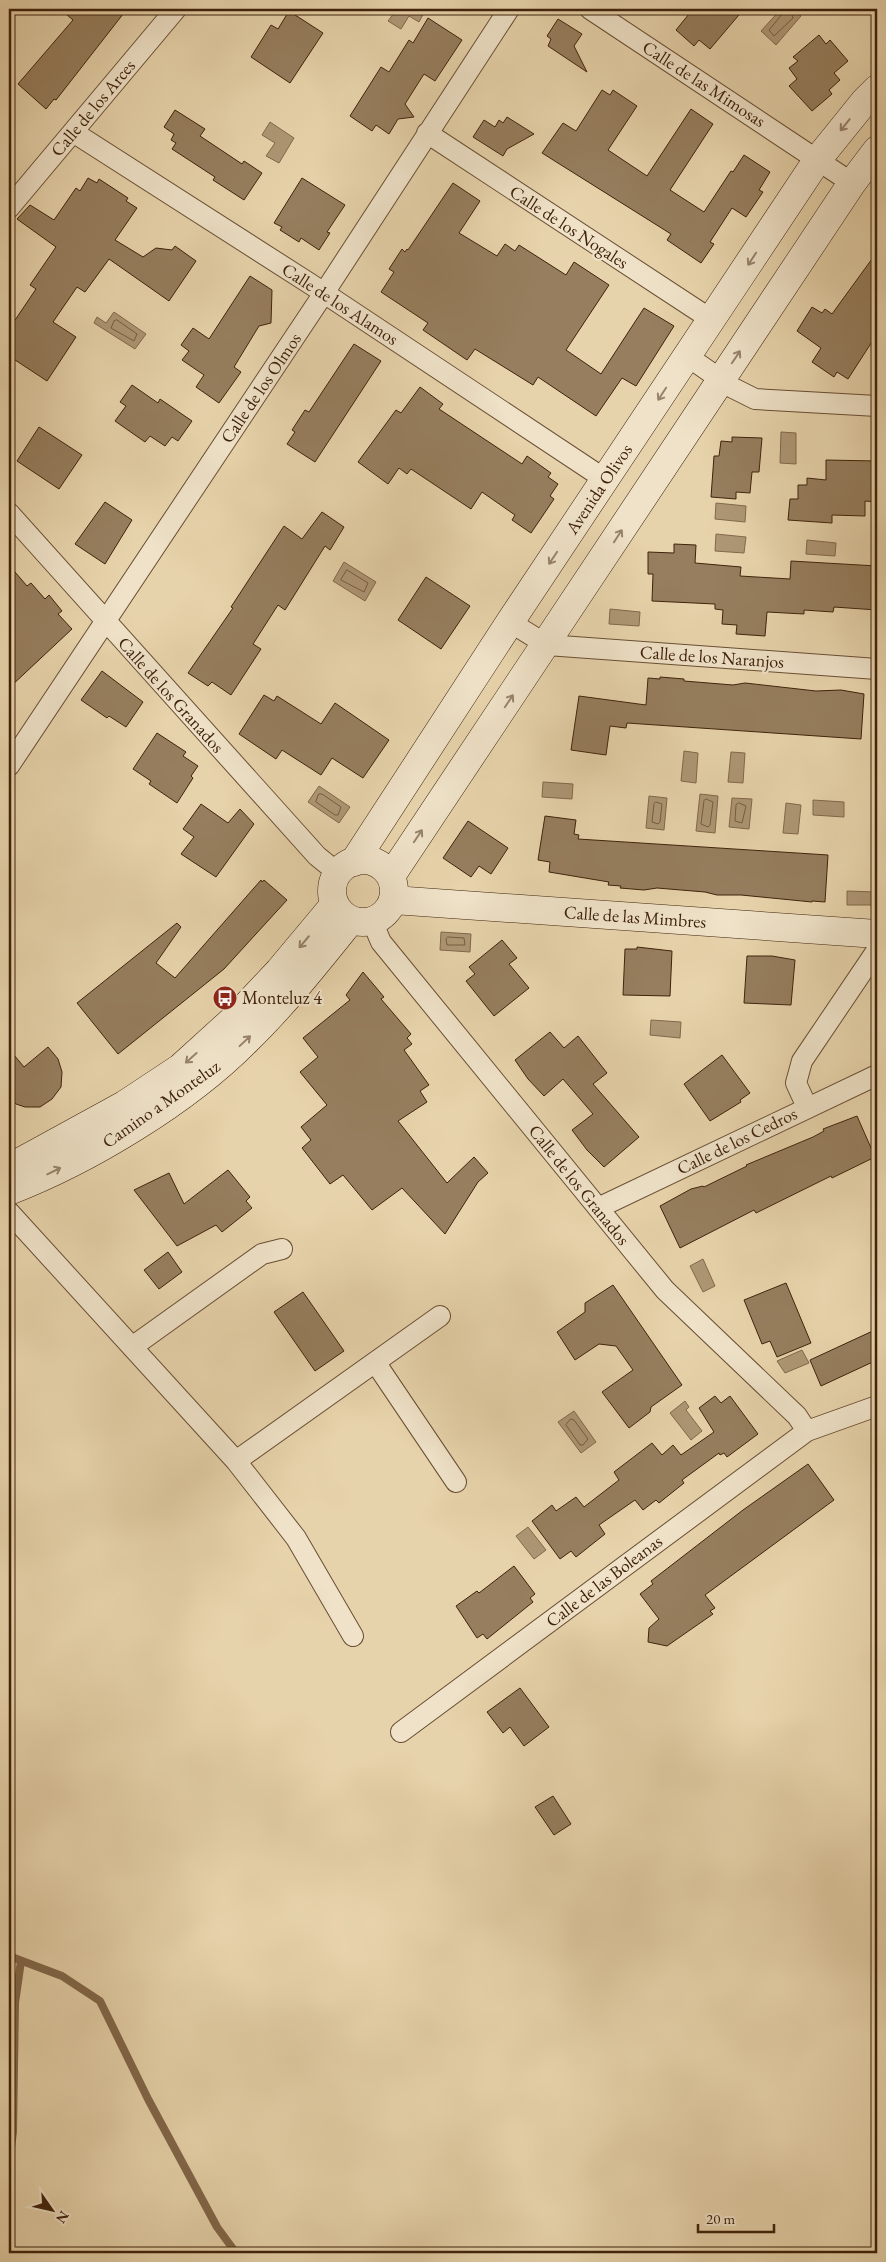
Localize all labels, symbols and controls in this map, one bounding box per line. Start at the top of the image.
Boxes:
street label: Calle de las Mimosas [638,35,770,132]
street label: Calle de los Arces [45,54,140,161]
one-way arrow [840,119,851,132]
street label: Calle de los Nogales [506,180,633,274]
one-way arrow [747,251,757,265]
street label: Calle de los Alamos [278,257,403,350]
street label: Calle de los Olmos [215,328,306,447]
one-way arrow [731,350,741,364]
one-way arrow [657,387,667,401]
street label: Avenida Olivos [559,439,637,539]
one-way arrow [613,530,623,544]
one-way arrow [548,551,558,565]
street label: Calle de los Granados [113,632,230,758]
street label: Calle de los Naranjos [639,640,785,673]
one-way arrow [504,694,514,708]
one-way arrow [413,829,423,843]
street label: Calle de las Mimbres [563,900,707,933]
one-way arrow [298,935,309,948]
bus stop icon: Monteluz 4 [212,985,238,1011]
place label: Monteluz 4 [242,986,322,1009]
one-way arrow [239,1035,252,1047]
one-way arrow [184,1052,197,1064]
street label: Camino a Monteluz [97,1054,224,1153]
street label: Calle de los Cedros [673,1101,801,1180]
street label: Calle de los Granados [524,1120,635,1250]
one-way arrow [46,1166,61,1176]
street label: Calle de las Boleanas [541,1529,667,1632]
north arrow [28,2184,78,2234]
scale bar [698,2202,775,2234]
text: N [52,2208,73,2228]
text: 20 m [706,2209,735,2228]

